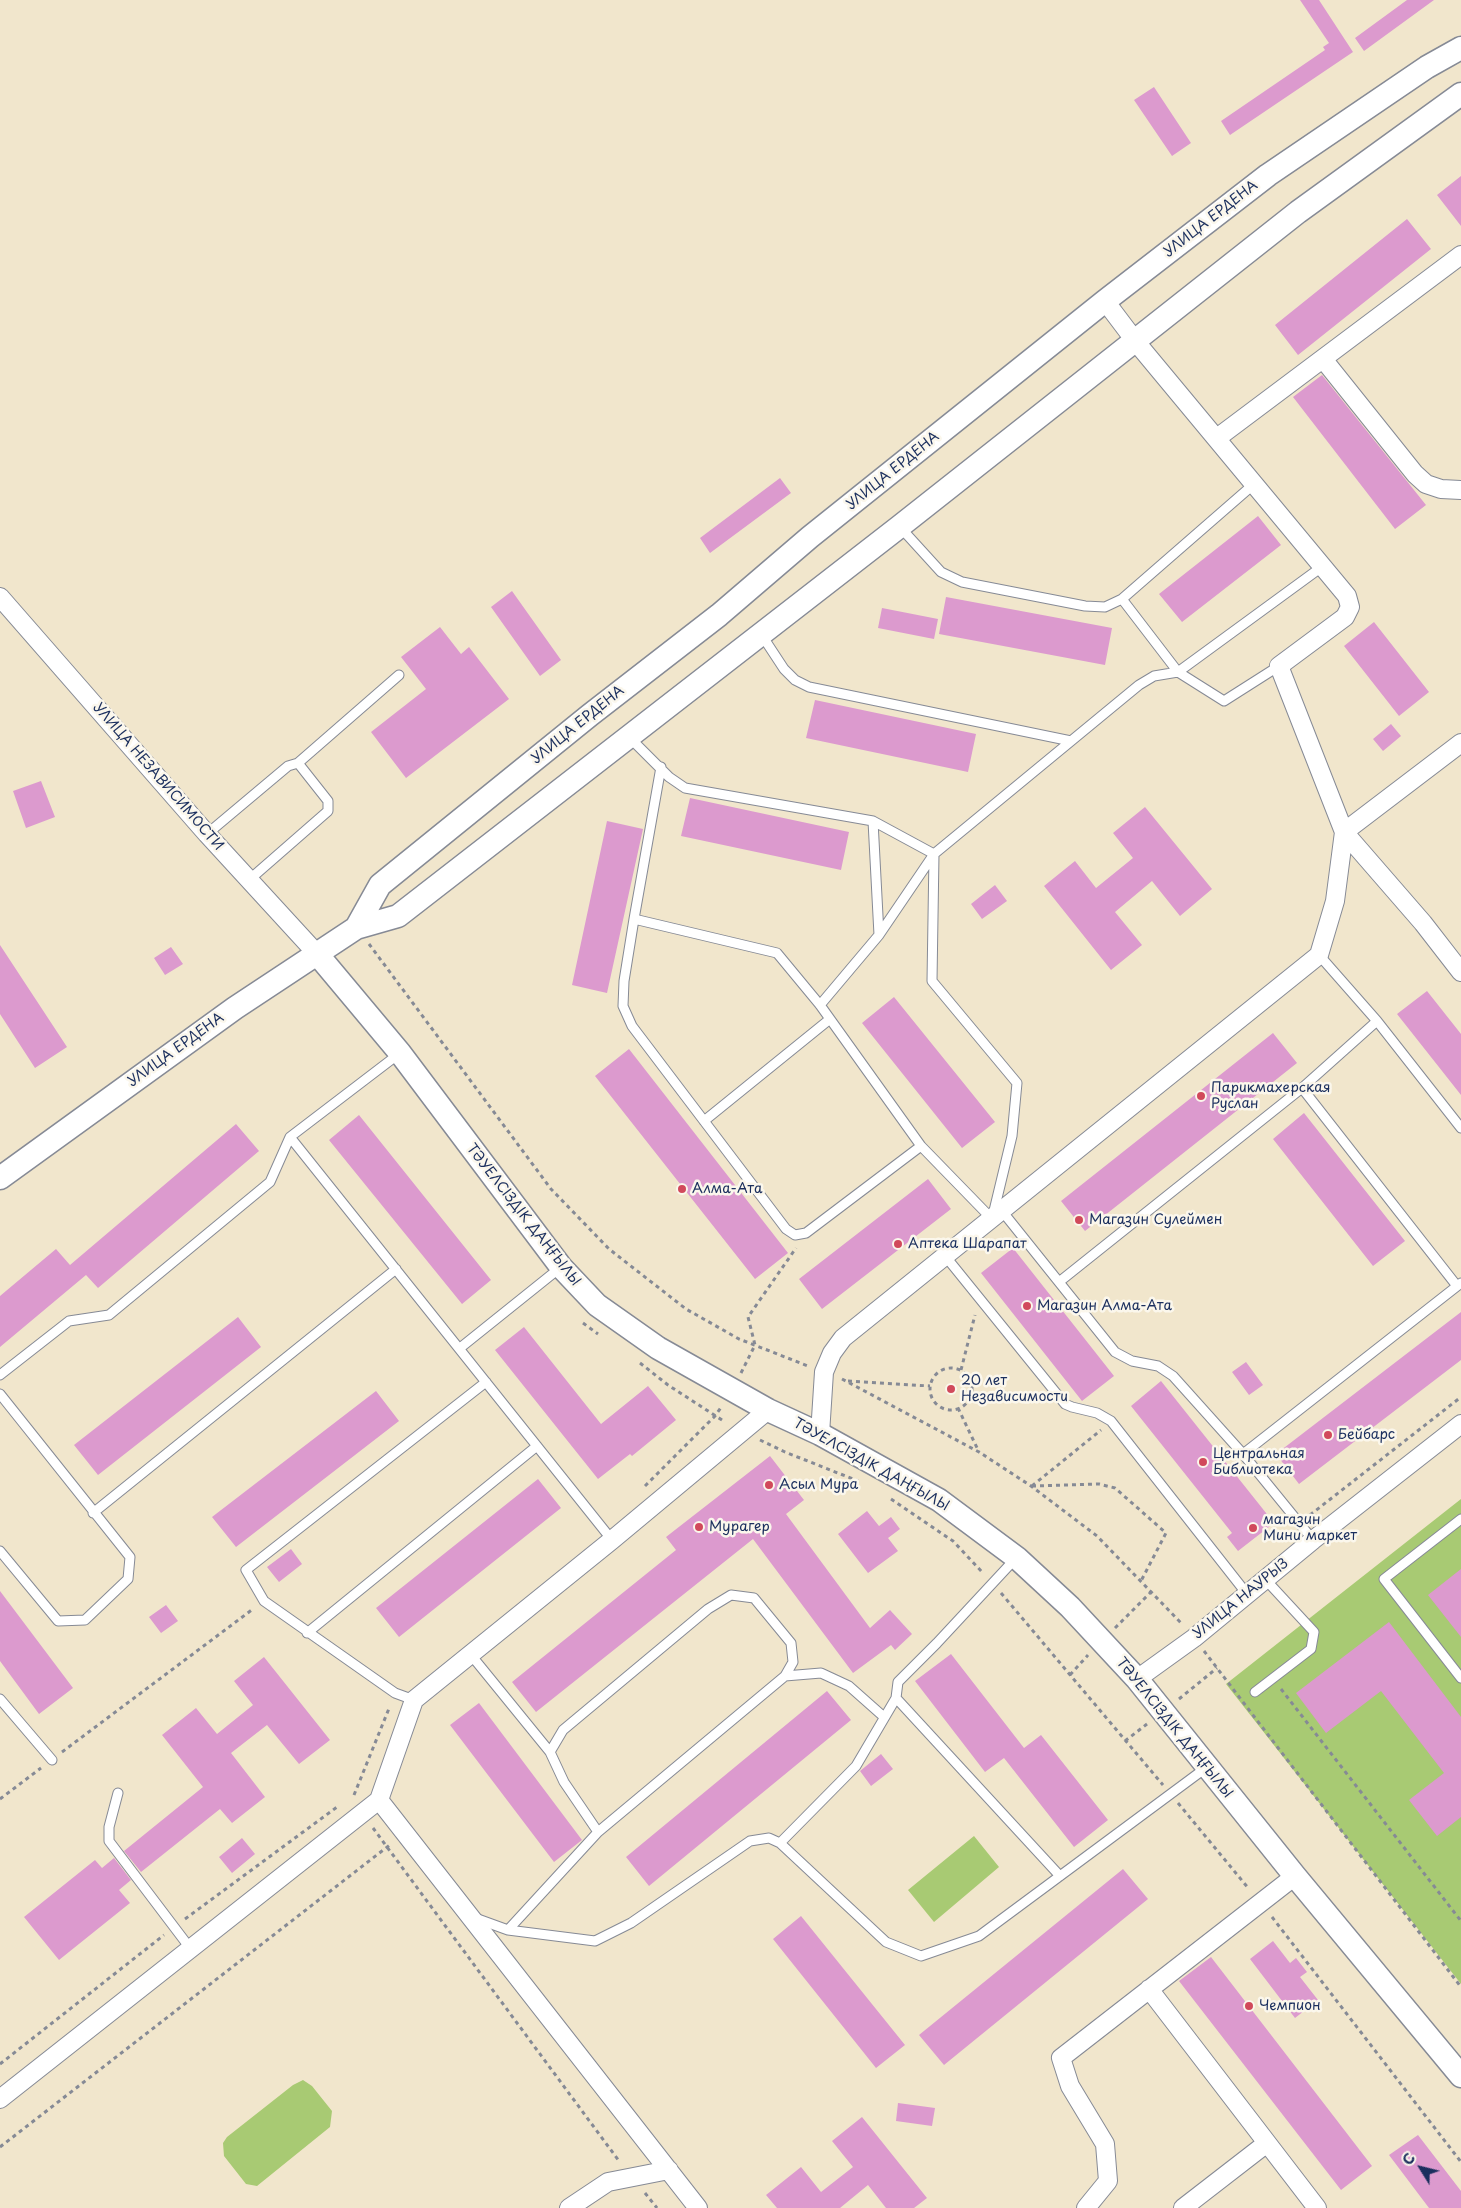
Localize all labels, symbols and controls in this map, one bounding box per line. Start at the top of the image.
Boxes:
street label: УЛИЦА ЕРДЕНА [1161,177,1261,261]
street label: УЛИЦА ЕРДЕНА [843,428,943,514]
street label: УЛИЦА ЕРДЕНА [528,682,628,768]
street label: УЛИЦА НЕЗАВИСИМОСТИ [89,700,227,854]
street label: УЛИЦА ЕРДЕНА [125,1010,227,1090]
place label: Парикмахерская Руслан [1211,1080,1330,1112]
marker: Парикмахерская Руслан [1195,1090,1207,1102]
street label: ТӘУЕЛСІЗДІК ДАҢҒЫЛЫ [462,1141,584,1289]
place label: Алма-Ата [692,1181,763,1197]
marker: Алма-Ата [676,1183,688,1195]
place label: Магазин Сулеймен [1089,1212,1222,1228]
marker: Магазин Сулеймен [1073,1214,1085,1226]
place label: Аптека Шарапат [908,1236,1027,1252]
marker: Аптека Шарапат [892,1238,904,1250]
place label: Магазин Алма-Ата [1037,1298,1172,1314]
marker: Магазин Алма-Ата [1021,1300,1033,1312]
place label: 20 лет Независимости [961,1373,1068,1405]
marker: 20 лет Независимости [945,1383,957,1395]
street label: ТӘУЕЛСІЗДІК ДАҢҒЫЛЫ [790,1415,952,1515]
place label: Бейбарс [1338,1427,1395,1443]
marker: Бейбарс [1322,1429,1334,1441]
place label: Центральная Библиотека [1213,1446,1305,1478]
marker: Центральная Библиотека [1197,1456,1209,1468]
place label: Асыл Мура [779,1477,858,1493]
marker: Асыл Мура [763,1479,775,1491]
place label: магазин Мини маркет [1263,1512,1357,1544]
place label: Мурагер [709,1519,770,1535]
marker: Мурагер [693,1521,705,1533]
marker: магазин Мини маркет [1247,1522,1259,1534]
street label: УЛИЦА НАУРЫЗ [1190,1555,1292,1643]
street label: ТӘУЕЛСІЗДІК ДАҢҒЫЛЫ [1112,1654,1236,1802]
place label: Чемпион [1259,1998,1321,2014]
marker: Чемпион [1243,2000,1255,2012]
north arrow [1396,2143,1446,2193]
text: С [1397,2148,1420,2169]

